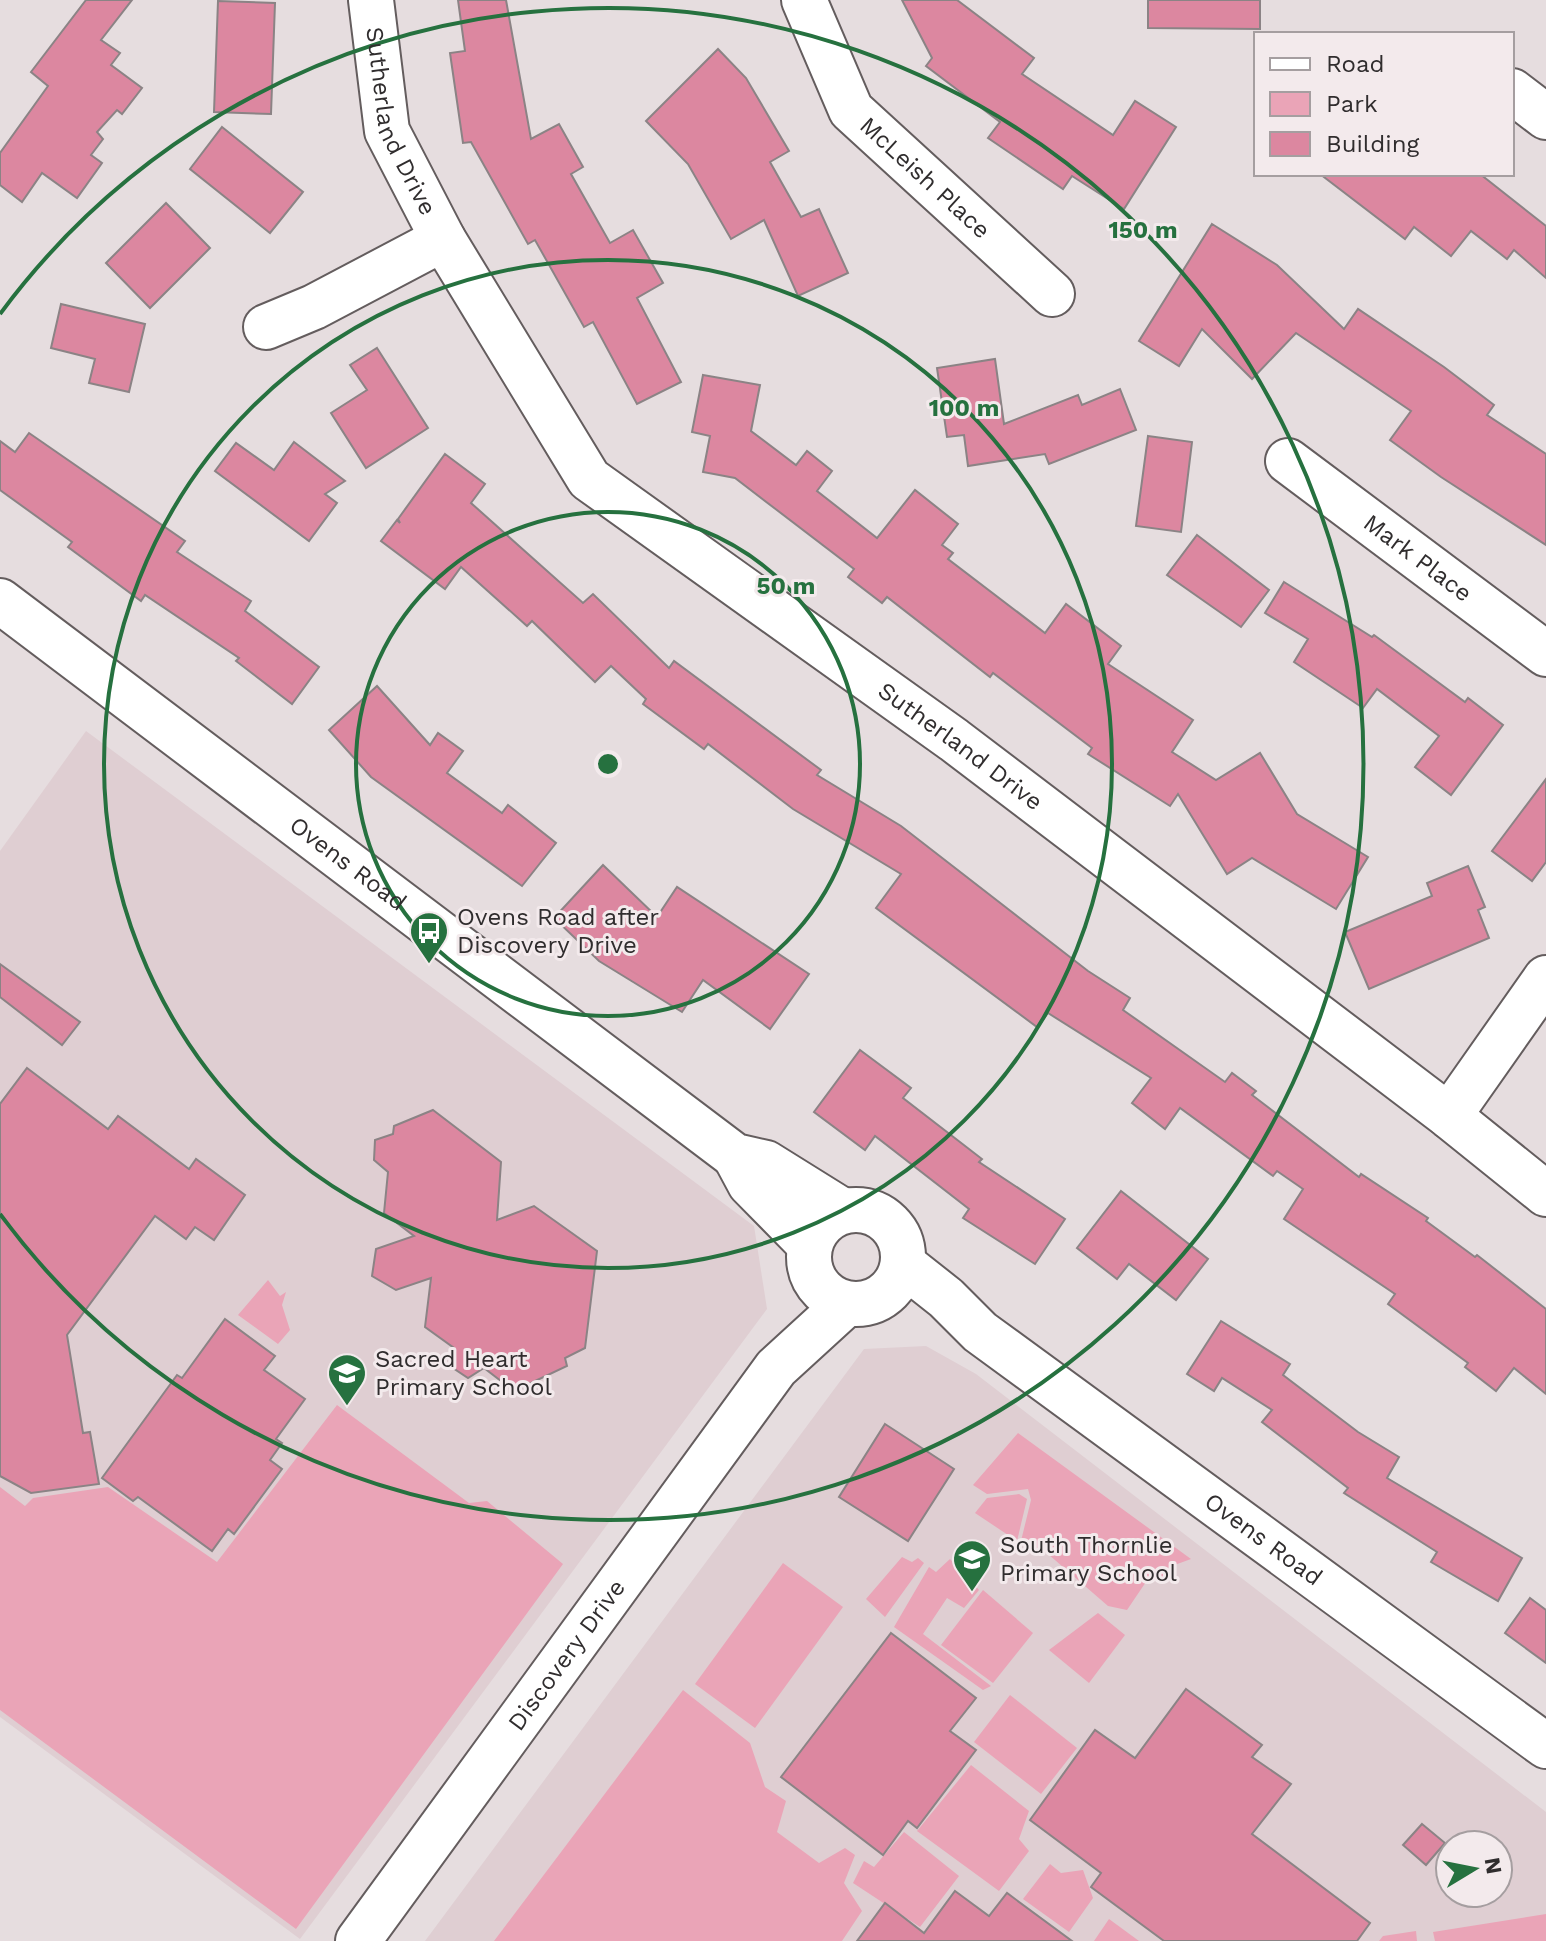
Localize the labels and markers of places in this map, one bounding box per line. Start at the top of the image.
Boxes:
centre of rings [594,750,622,778]
place label: Ovens Road after Discovery Drive [457,903,659,959]
bus stop icon: Ovens Road after Discovery Drive [408,910,450,965]
place label: Sacred Heart Primary School [375,1345,553,1401]
school or university icon: Sacred Heart Primary School [326,1352,368,1407]
place label: South Thornlie Primary School [1000,1531,1178,1587]
school or university icon: South Thornlie Primary School [951,1538,993,1593]

